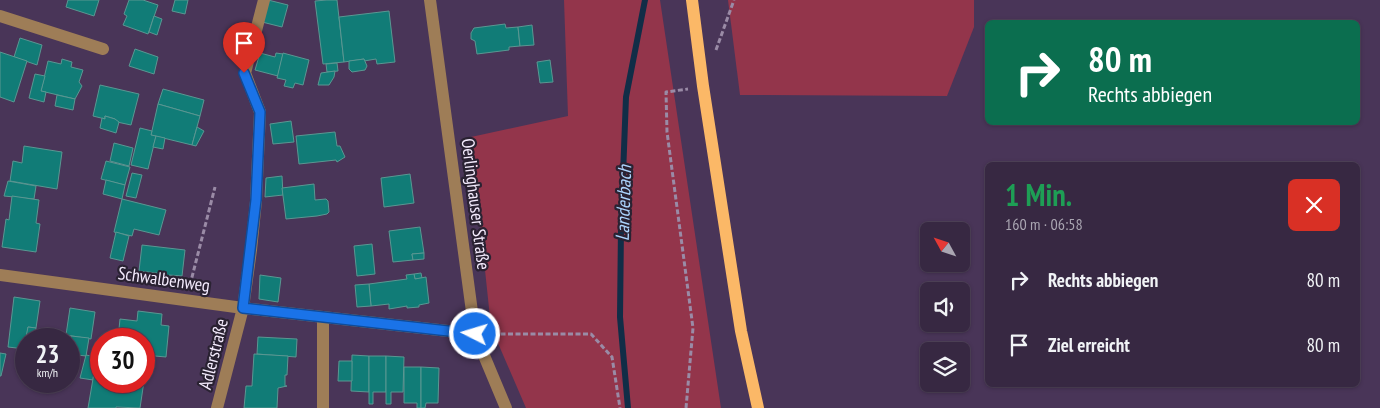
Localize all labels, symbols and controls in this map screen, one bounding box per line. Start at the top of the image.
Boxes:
pin [223,22,265,73]
icon: arrive [230,29,258,57]
text: 80 m [1088,36,1152,82]
icon: right [1005,40,1070,105]
text: Rechts abbiegen [1088,80,1212,108]
street label: Oerlinghauser Straße [457,137,495,271]
water label: Landerbach [610,163,636,241]
text: 1 Min. [1005,175,1072,214]
button: close [1288,179,1340,231]
text: 160 m · 06:58 [1005,214,1083,234]
north arrow [920,222,970,272]
map controls [920,222,970,392]
street label: Schwalbenweg [116,261,212,297]
icon: right [1005,266,1033,294]
text: Rechts abbiegen [1048,268,1158,292]
text: 80 m [1307,268,1340,292]
button: sound [920,282,970,332]
position arrow [448,307,500,359]
street label: Adlerstraße [193,316,233,392]
speed limit sign: 30 [90,328,155,393]
icon: arrive [1005,331,1033,359]
text: Ziel erreicht [1048,333,1130,357]
text: 80 m [1307,333,1340,357]
text: 23 [36,338,59,370]
button: layers [920,342,970,392]
text: km/h [37,365,58,380]

